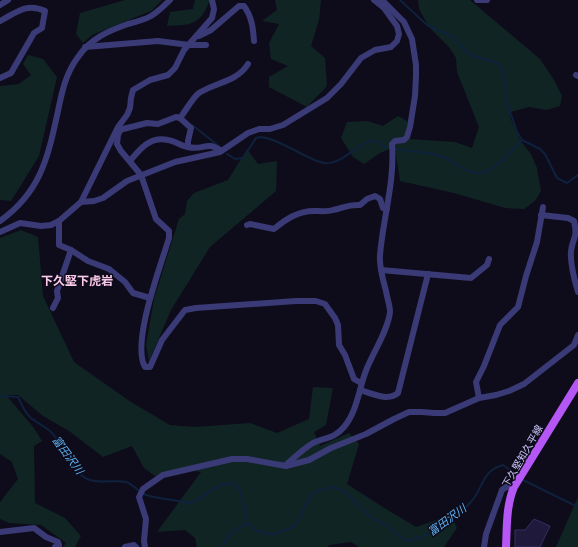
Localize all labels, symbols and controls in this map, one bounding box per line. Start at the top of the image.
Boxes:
district label: 下久堅下虎岩 [41,273,113,290]
street label: 下久堅知久平線 [499,423,546,490]
water label: 富田沢川 [49,433,87,478]
water label: 富田沢川 [425,501,470,539]

